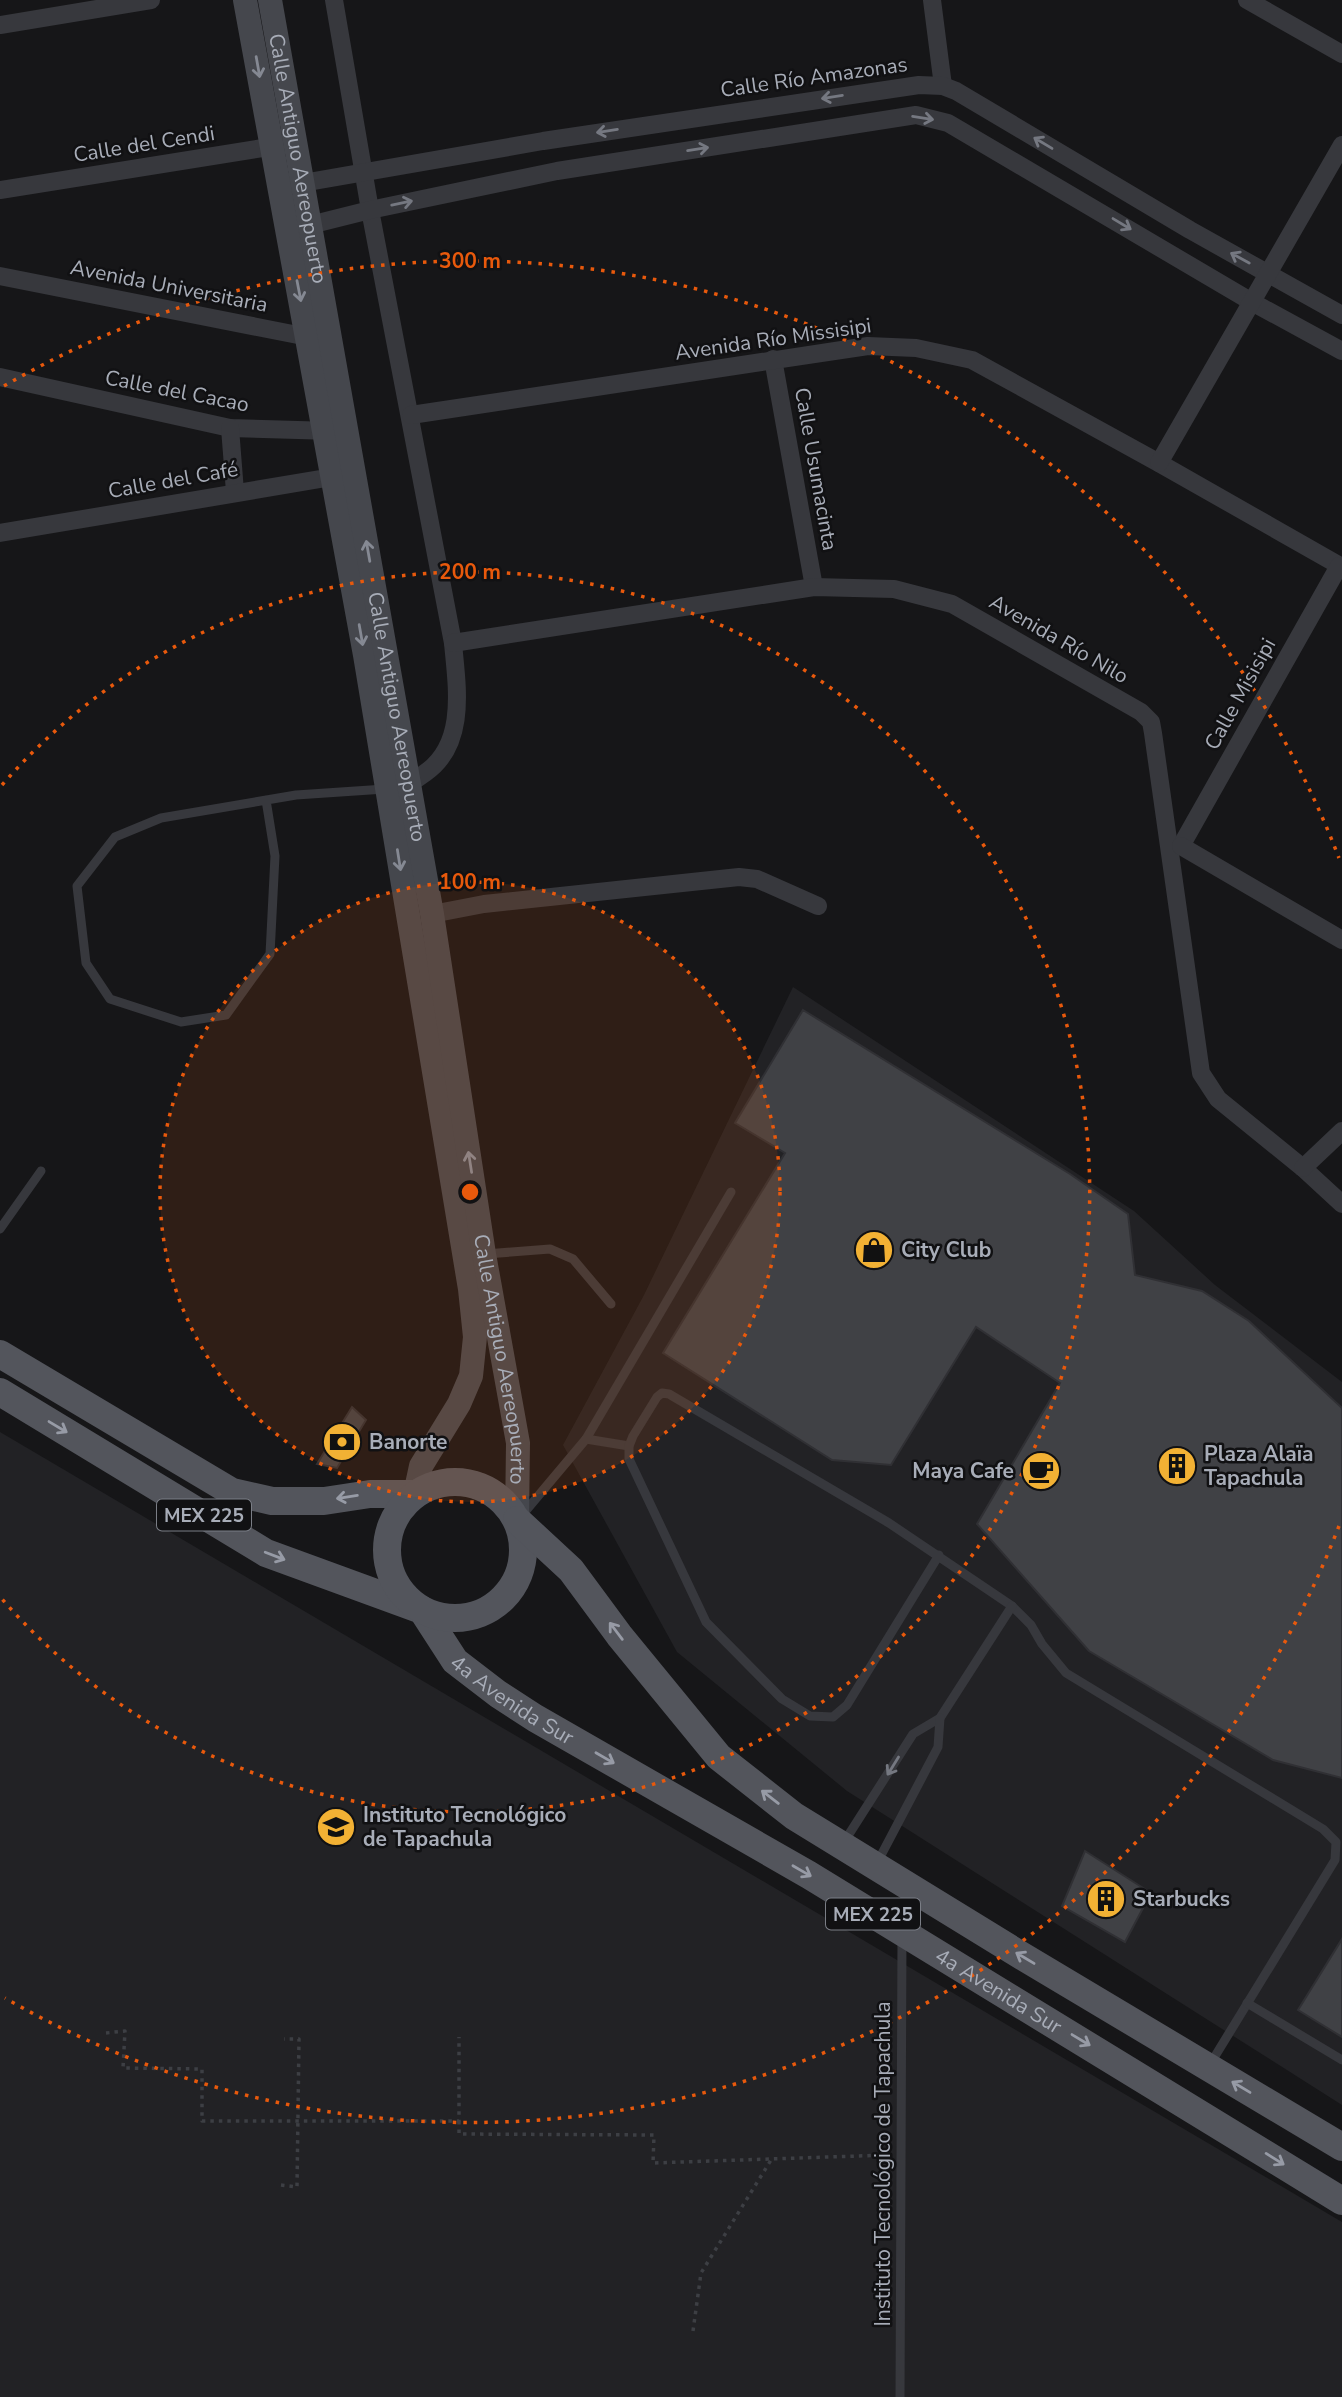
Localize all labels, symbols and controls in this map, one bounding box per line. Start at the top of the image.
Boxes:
street label: Calle Antiguo Aereopuerto [262,31,334,286]
street label: Calle Río Amazonas [719,50,909,104]
one-way arrow [251,55,265,78]
one-way arrow [821,91,844,104]
one-way arrow [911,112,934,125]
street label: Calle del Cendi [71,119,217,169]
one-way arrow [596,125,619,138]
one-way arrow [1034,136,1054,150]
one-way arrow [686,142,709,155]
one-way arrow [390,195,413,209]
one-way arrow [1112,218,1132,232]
text: 300 m [439,247,501,275]
one-way arrow [1230,251,1251,264]
street label: Avenida Universitaria [68,253,270,319]
one-way arrow [293,279,307,302]
street label: Avenida Río Missisipi [673,311,873,367]
street label: Calle del Cacao [103,363,251,419]
street label: Calle Usumacinta [788,385,844,553]
street label: Calle del Café [106,455,240,505]
one-way arrow [361,540,374,563]
text: 200 m [439,558,501,586]
street label: Avenida Río Nilo [984,588,1134,690]
street label: Calle Antiguo Aereopuerto [361,590,433,844]
one-way arrow [355,623,369,646]
street label: Calle Misisipi [1198,633,1282,755]
one-way arrow [393,848,406,871]
text: 100 m [439,868,501,896]
one-way arrow [463,1151,476,1174]
centre of rings [458,1180,482,1204]
shop icon: City Club [853,1229,895,1271]
street label: Calle Antiguo Aereopuerto [467,1232,532,1485]
place label: City Club [901,1236,991,1264]
one-way arrow [48,1420,68,1434]
bank icon: Banorte [321,1421,363,1463]
place label: Banorte [369,1428,447,1456]
place label: Plaza Alaïa Tapachula [1204,1440,1314,1492]
building icon: Plaza Alaïa Tapachula [1156,1445,1198,1487]
cafe icon: Maya Cafe [1020,1450,1062,1492]
place label: Maya Cafe [912,1457,1014,1485]
one-way arrow [336,1491,359,1504]
road number: MEX 225 [157,1499,251,1530]
one-way arrow [264,1550,285,1563]
one-way arrow [609,1623,624,1641]
street label: 4a Avenida Sur [444,1648,579,1752]
one-way arrow [594,1752,615,1765]
one-way arrow [886,1755,900,1775]
one-way arrow [762,1790,780,1805]
place label: Instituto Tecnológico de Tapachula [363,1801,566,1853]
school or university icon: Instituto Tecnológico de Tapachula [315,1806,357,1848]
one-way arrow [792,1864,812,1878]
building icon: Starbucks [1085,1878,1127,1920]
place label: Starbucks [1133,1885,1230,1913]
road number: MEX 225 [826,1898,920,1930]
street label: 4a Avenida Sur [930,1941,1067,2041]
one-way arrow [1015,1950,1035,1964]
street label: Instituto Tecnológico de Tapachula [869,2001,897,2327]
one-way arrow [1070,2033,1090,2047]
one-way arrow [1232,2080,1252,2094]
one-way arrow [1264,2152,1284,2166]

